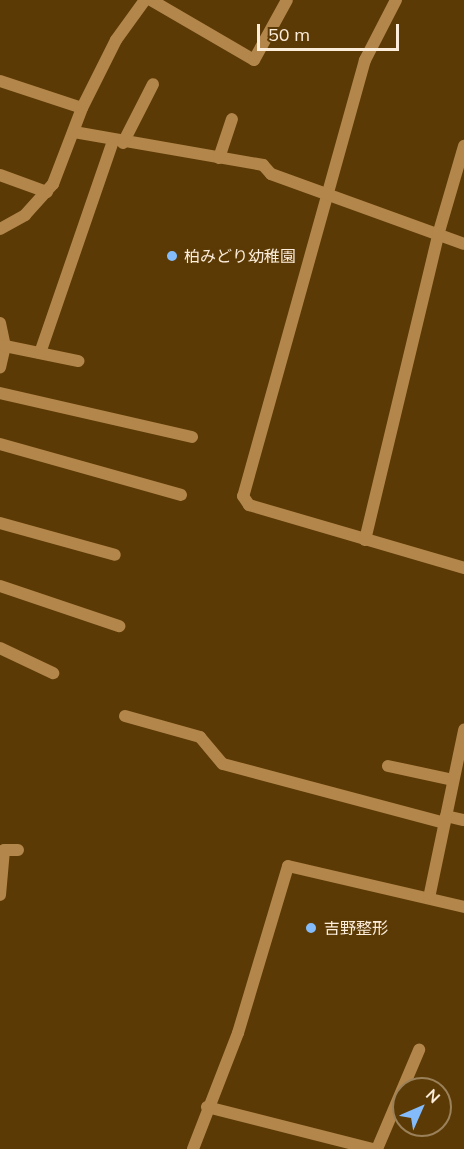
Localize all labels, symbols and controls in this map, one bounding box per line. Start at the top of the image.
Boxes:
scale bar [260,12,402,50]
text: 50 m [268,23,310,46]
place label: 柏みどり幼稚園 [184,246,296,266]
marker: 柏みどり幼稚園 [165,249,179,263]
place label: 吉野整形 [324,918,388,938]
marker: 吉野整形 [302,919,320,937]
north arrow [392,1077,452,1137]
text: N [422,1084,445,1107]

